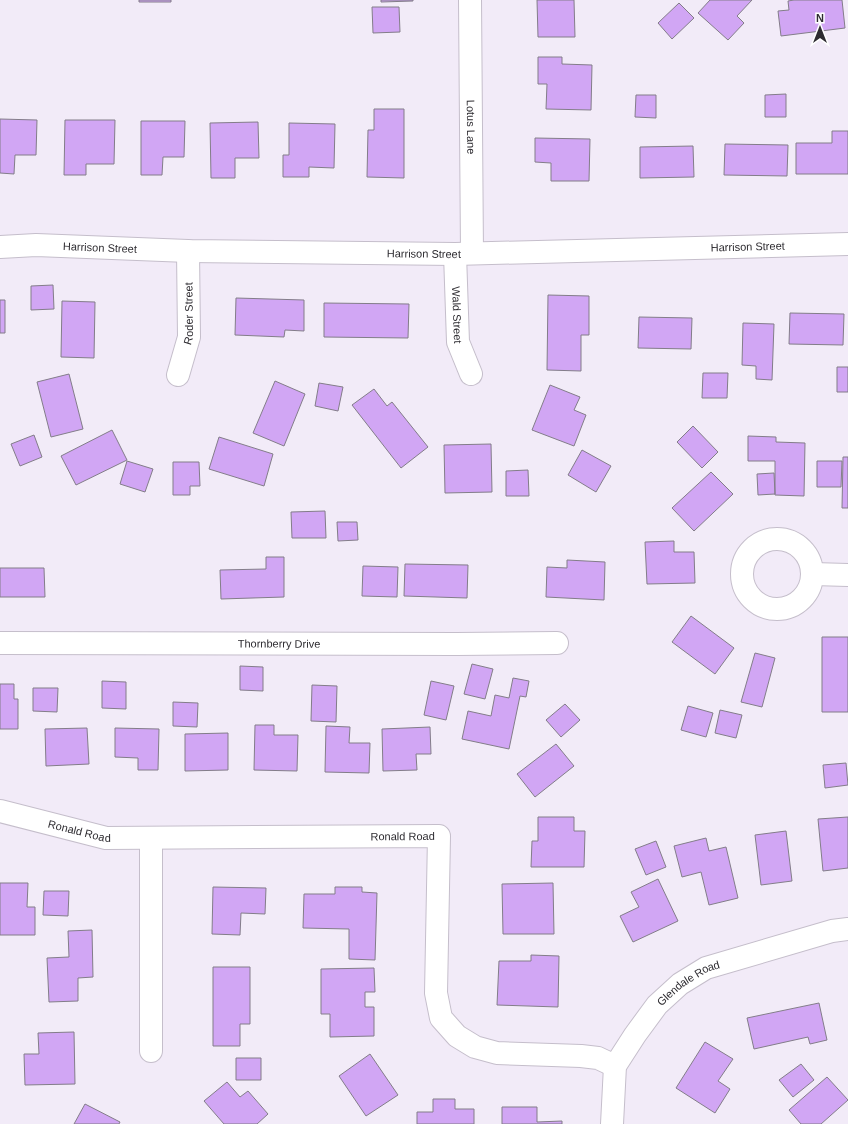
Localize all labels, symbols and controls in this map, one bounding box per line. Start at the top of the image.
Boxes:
north arrow [800,8,840,48]
text: N [816,12,824,24]
street label: Lotus Lane [465,100,477,154]
street label: Harrison Street [63,240,137,255]
street label: Harrison Street [711,240,785,253]
street label: Harrison Street [387,247,461,260]
street label: Roder Street [181,282,195,346]
street label: Wald Street [450,286,464,344]
street label: Thornberry Drive [238,638,320,650]
street label: Ronald Road [47,817,111,844]
street label: Ronald Road [370,830,435,842]
street label: Glendale Road [654,958,721,1008]

